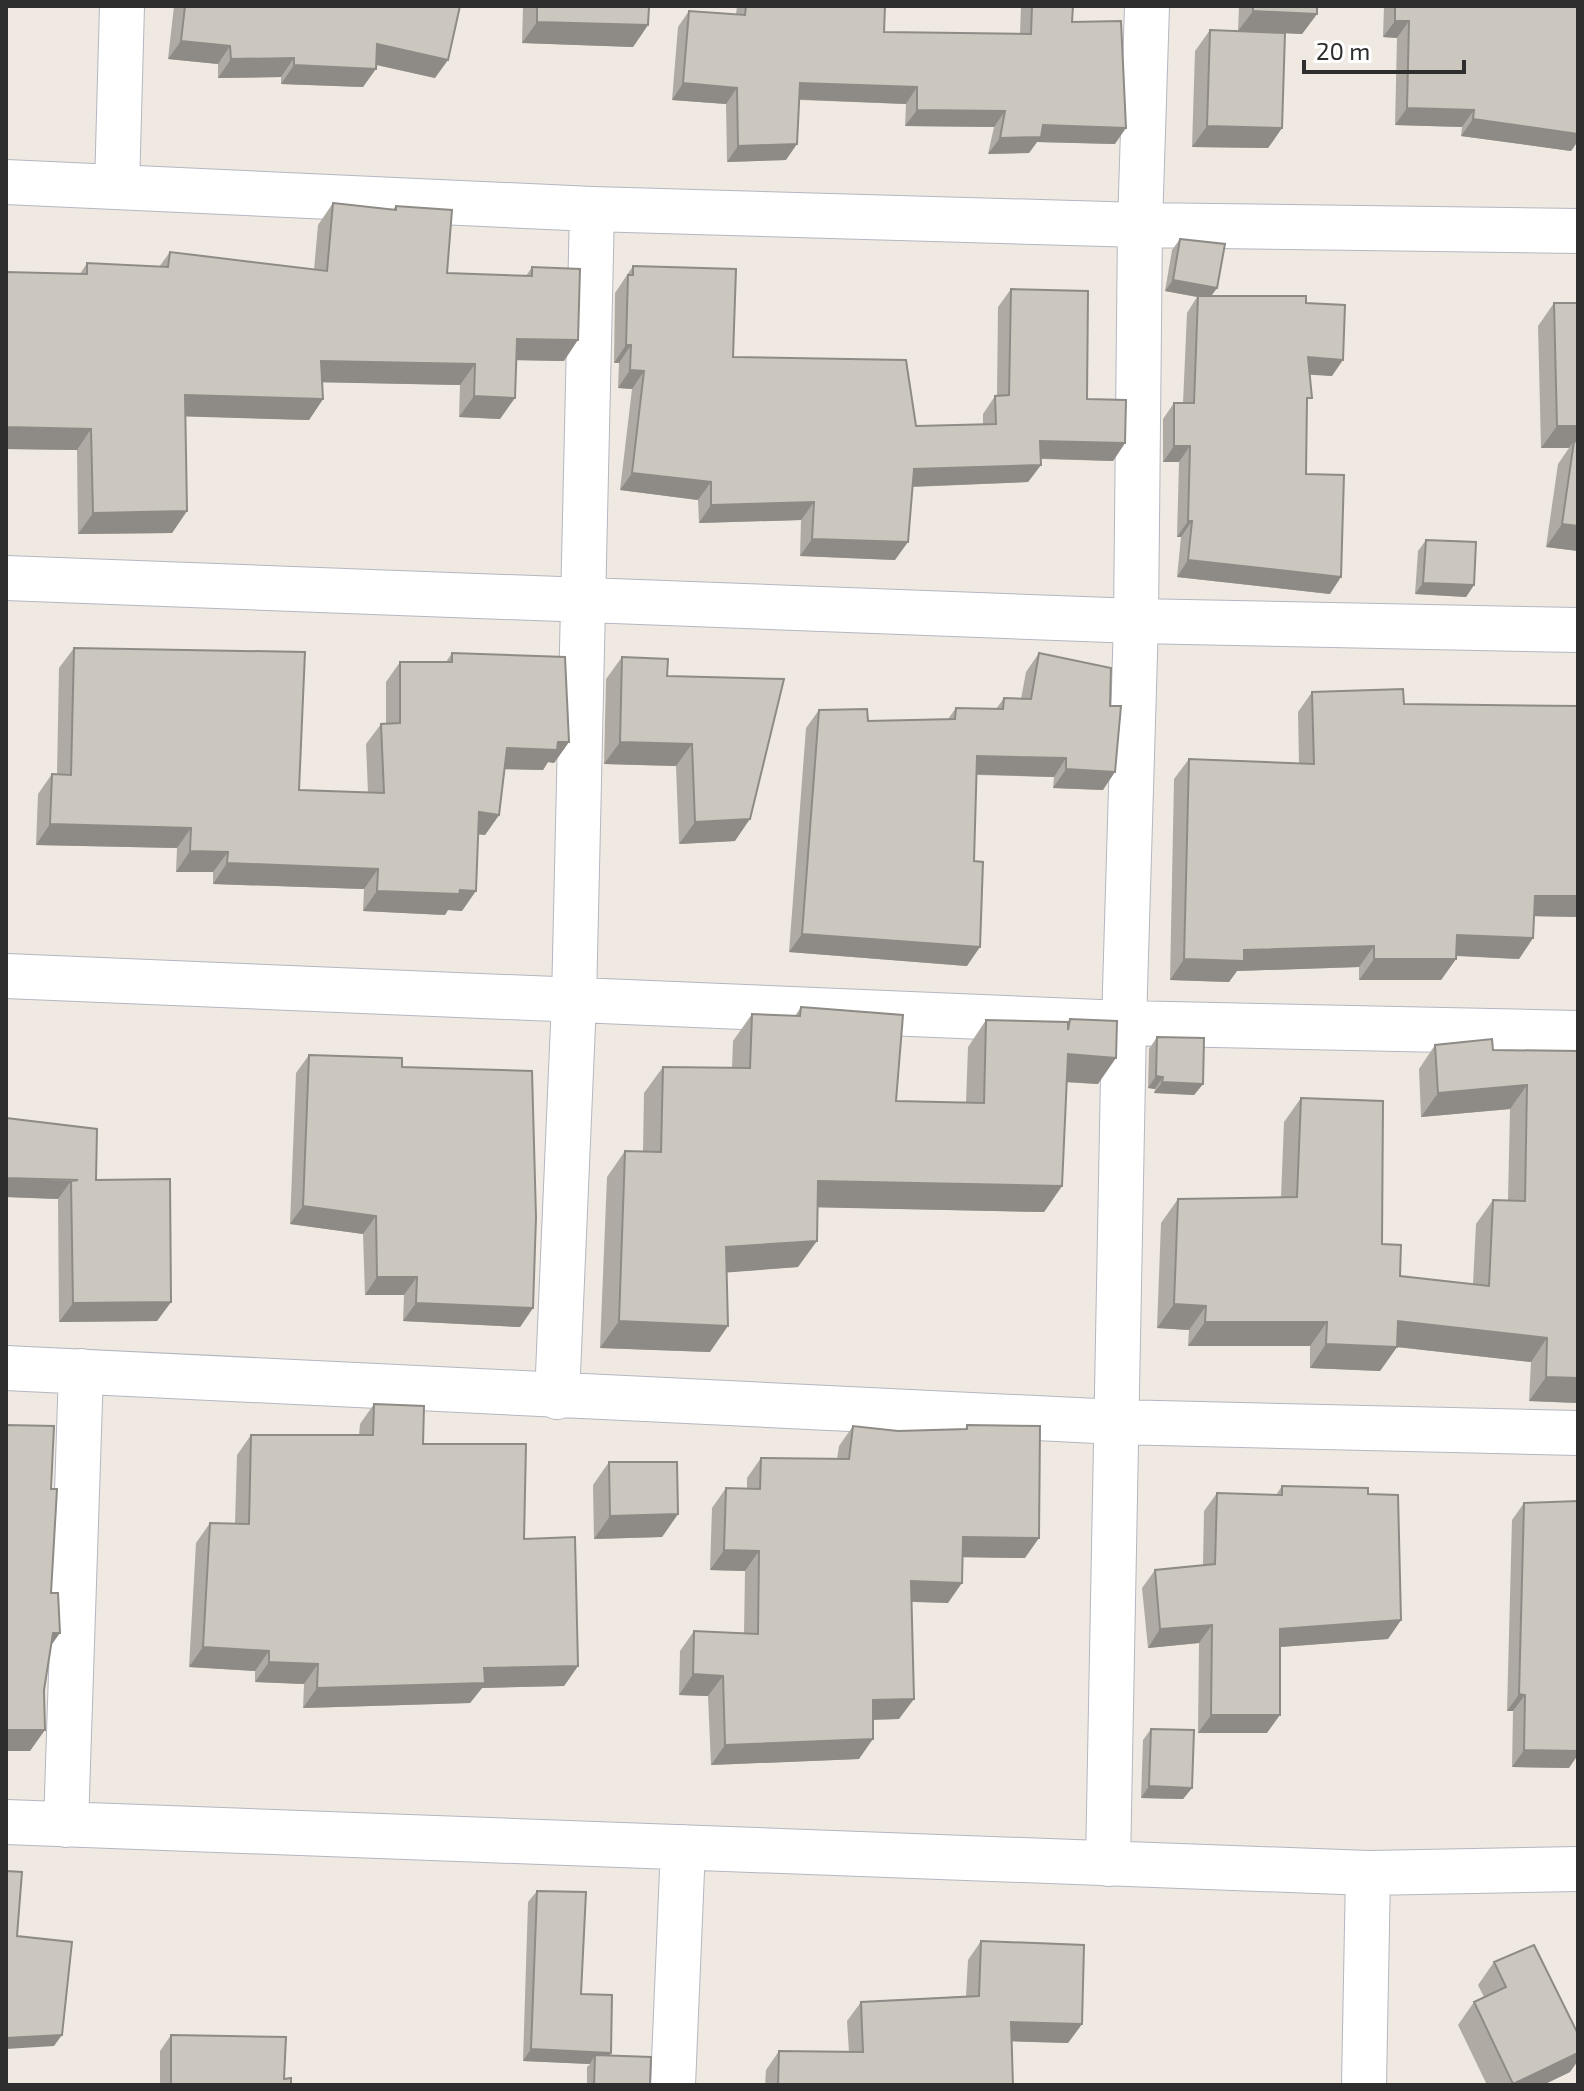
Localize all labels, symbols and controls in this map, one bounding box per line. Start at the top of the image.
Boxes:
scale bar [1304,24,1464,74]
text: 20 m [1316,36,1370,65]

